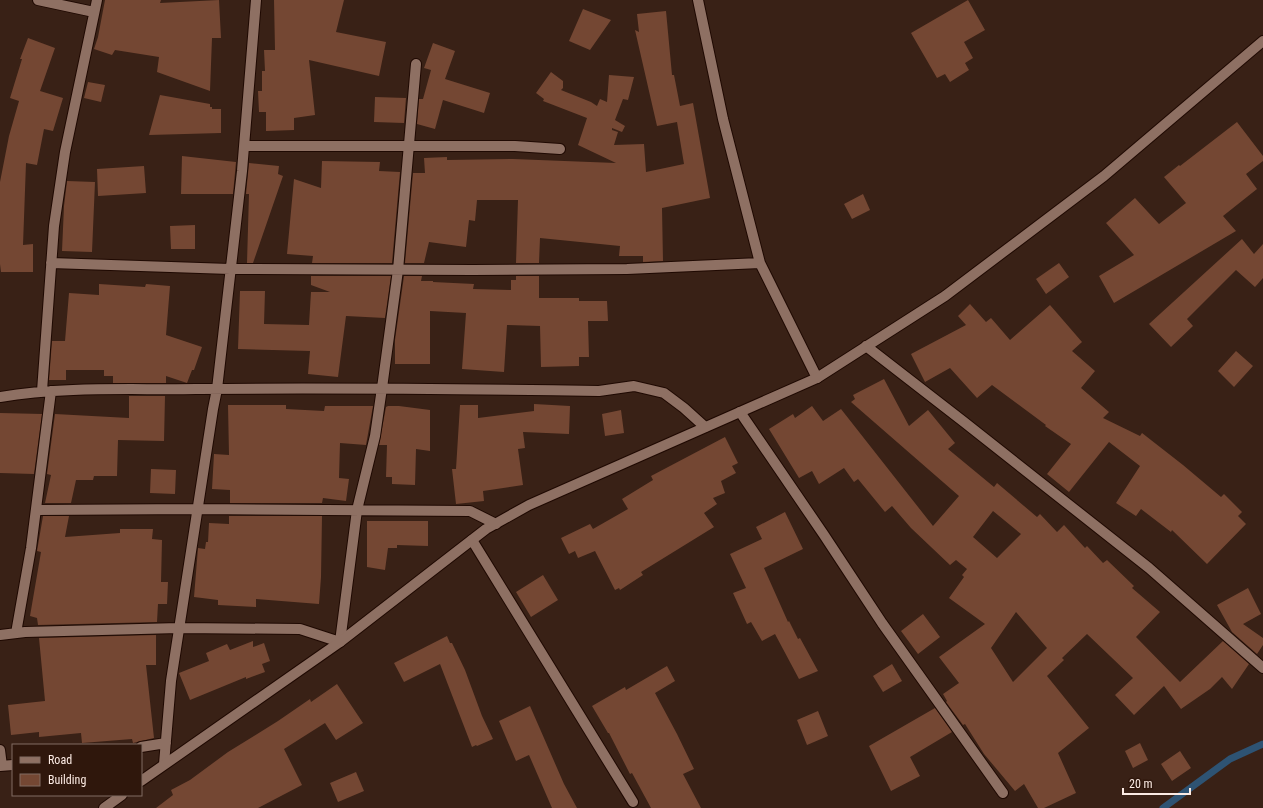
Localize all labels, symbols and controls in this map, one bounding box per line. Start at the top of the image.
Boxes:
legend [12,744,142,796]
text: Road [48,753,72,767]
scale bar [1123,770,1190,796]
text: Building [48,773,86,787]
text: 20 m [1129,777,1153,791]

